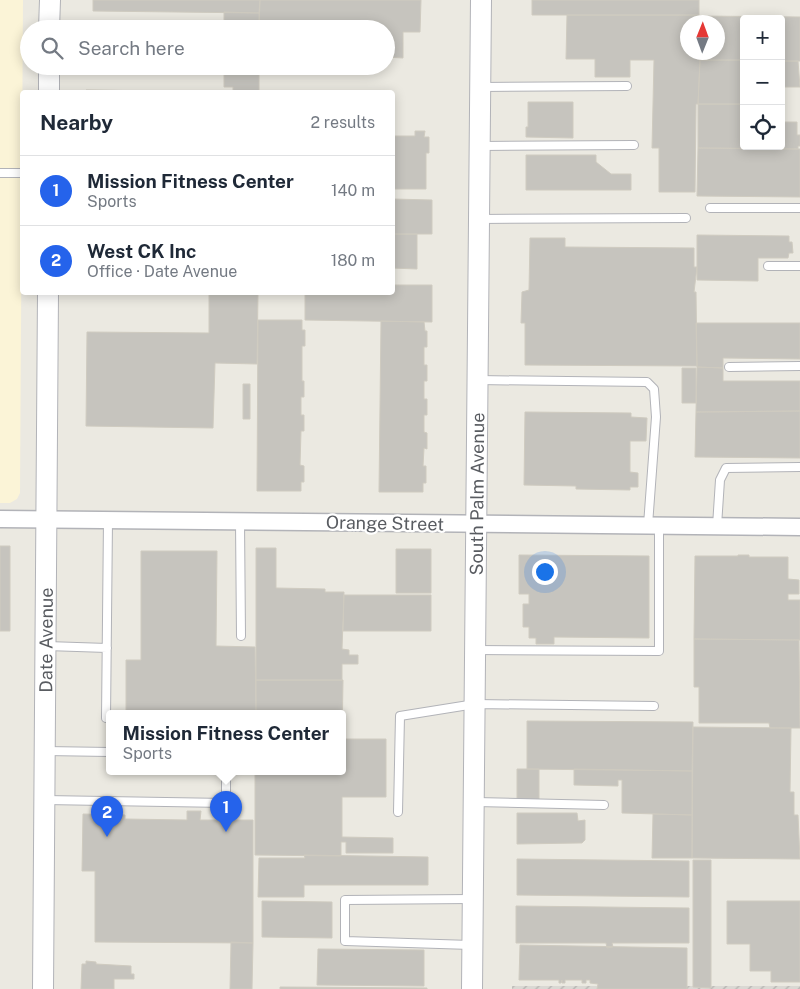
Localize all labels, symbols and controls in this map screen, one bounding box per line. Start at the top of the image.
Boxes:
north arrow [680,15,725,60]
map controls [740,15,785,150]
button: + [740,15,785,60]
search box [20,20,395,75]
icon: search [38,34,66,62]
text: Search here [78,37,185,59]
button: − [740,60,785,105]
button: locate [740,105,785,150]
text: Nearby [40,110,113,135]
text: 2 results [310,113,375,132]
text: Mission Fitness Center [87,170,294,192]
text: 1 [53,181,59,200]
text: 140 m [331,181,375,200]
text: Sports [87,192,137,211]
text: West CK Inc [87,240,196,262]
text: 2 [51,251,61,270]
text: 180 m [331,251,375,270]
text: Office · Date Avenue [87,262,237,281]
street label: South Palm Avenue [465,412,488,576]
street label: Orange Street [326,511,444,535]
your location [532,559,558,585]
street label: Date Avenue [35,587,56,693]
popup [106,710,346,775]
text: Mission Fitness Center [123,722,329,744]
text: Sports [123,744,172,763]
pin: 1 [210,791,242,832]
pin: 2 [91,796,123,837]

